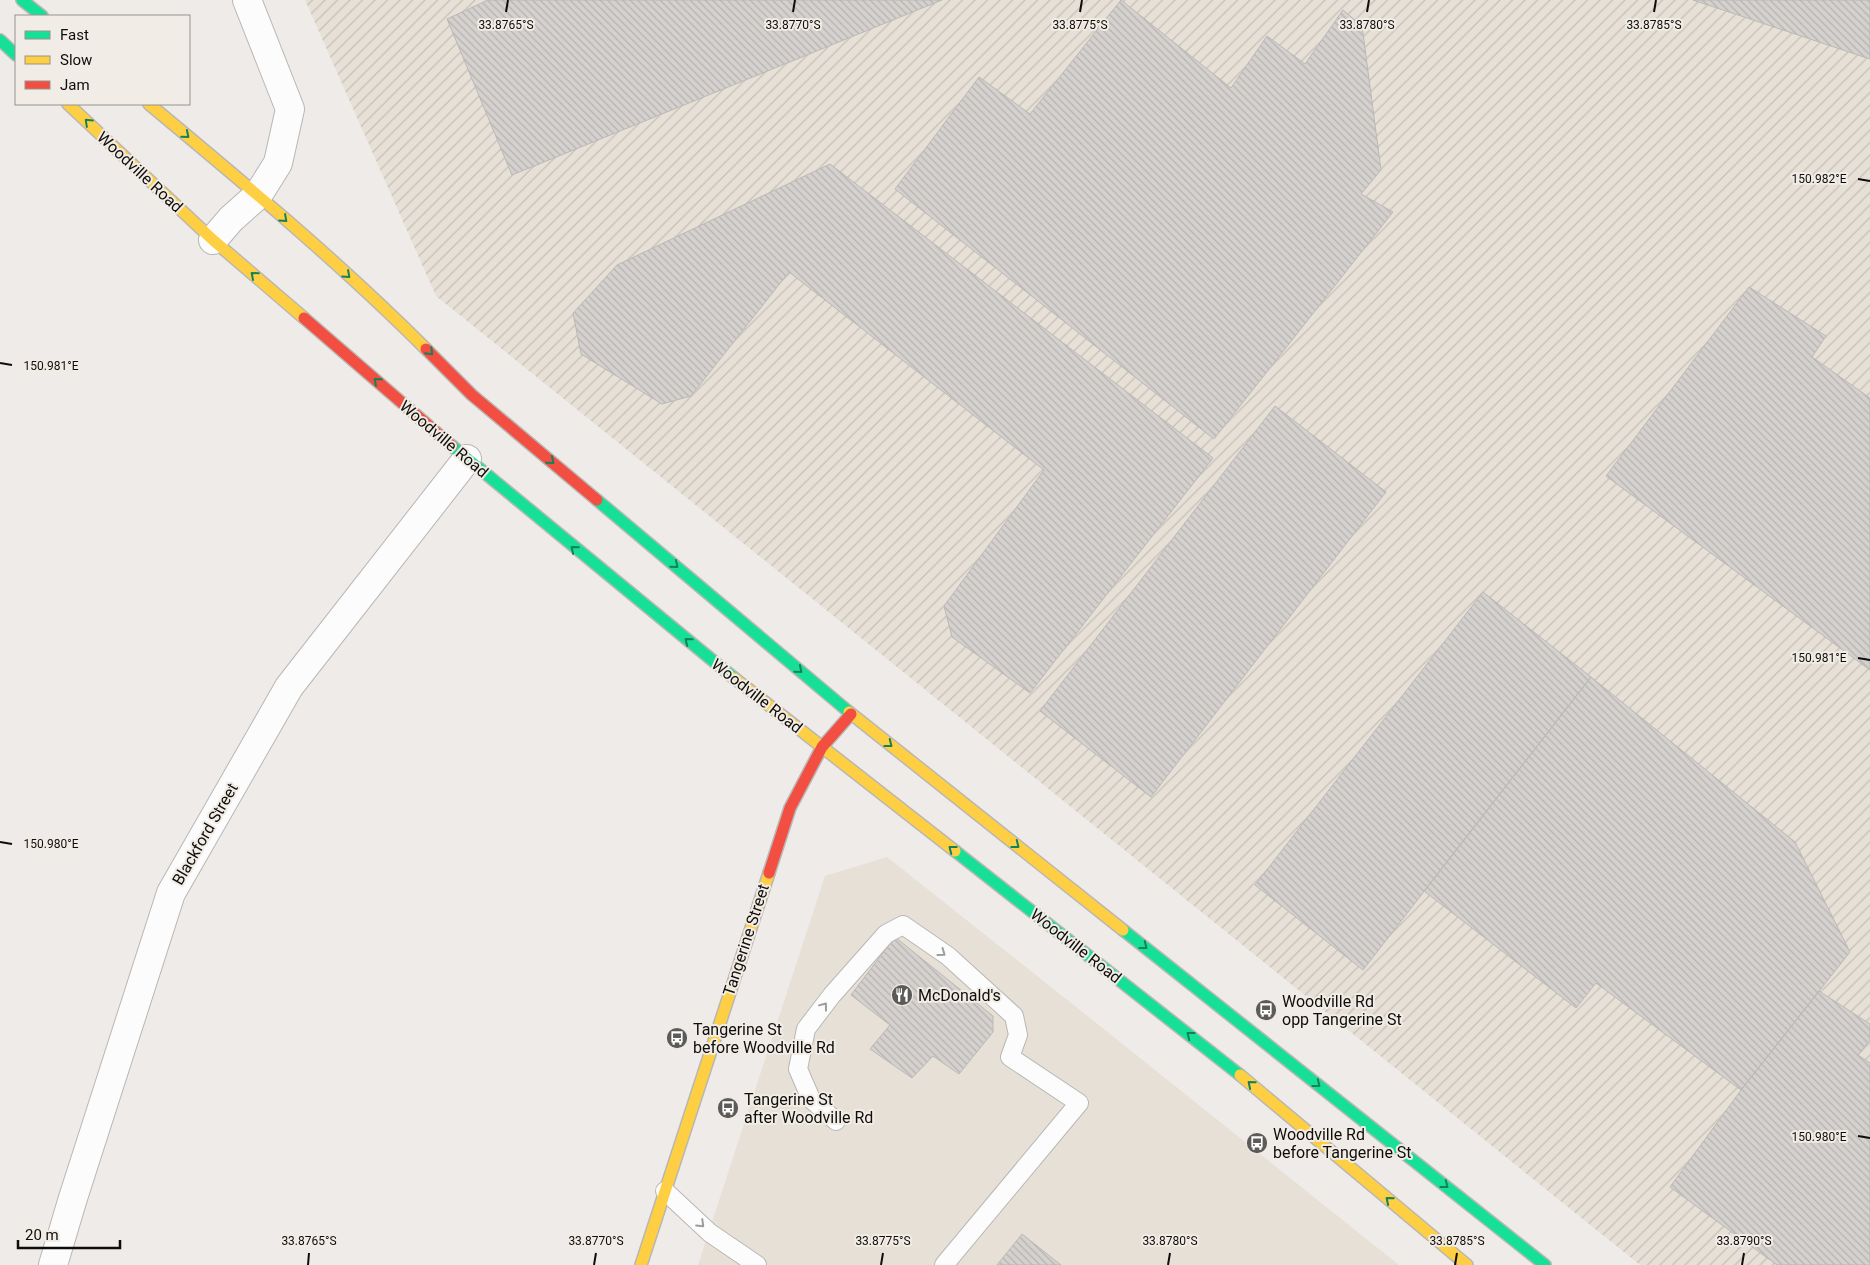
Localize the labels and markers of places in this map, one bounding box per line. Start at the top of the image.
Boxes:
restaurant icon: McDonald's [890,983,914,1007]
place label: McDonald's [918,986,1001,1005]
place label: Woodville Rd opp Tangerine St [1282,992,1402,1029]
bus stop icon: Woodville Rd opp Tangerine St [1254,998,1278,1022]
place label: Tangerine St before Woodville Rd [693,1020,835,1057]
bus stop icon: Tangerine St before Woodville Rd [665,1026,689,1050]
place label: Tangerine St after Woodville Rd [744,1090,873,1127]
bus stop icon: Tangerine St after Woodville Rd [716,1096,740,1120]
place label: Woodville Rd before Tangerine St [1273,1125,1412,1162]
bus stop icon: Woodville Rd before Tangerine St [1245,1131,1269,1155]

